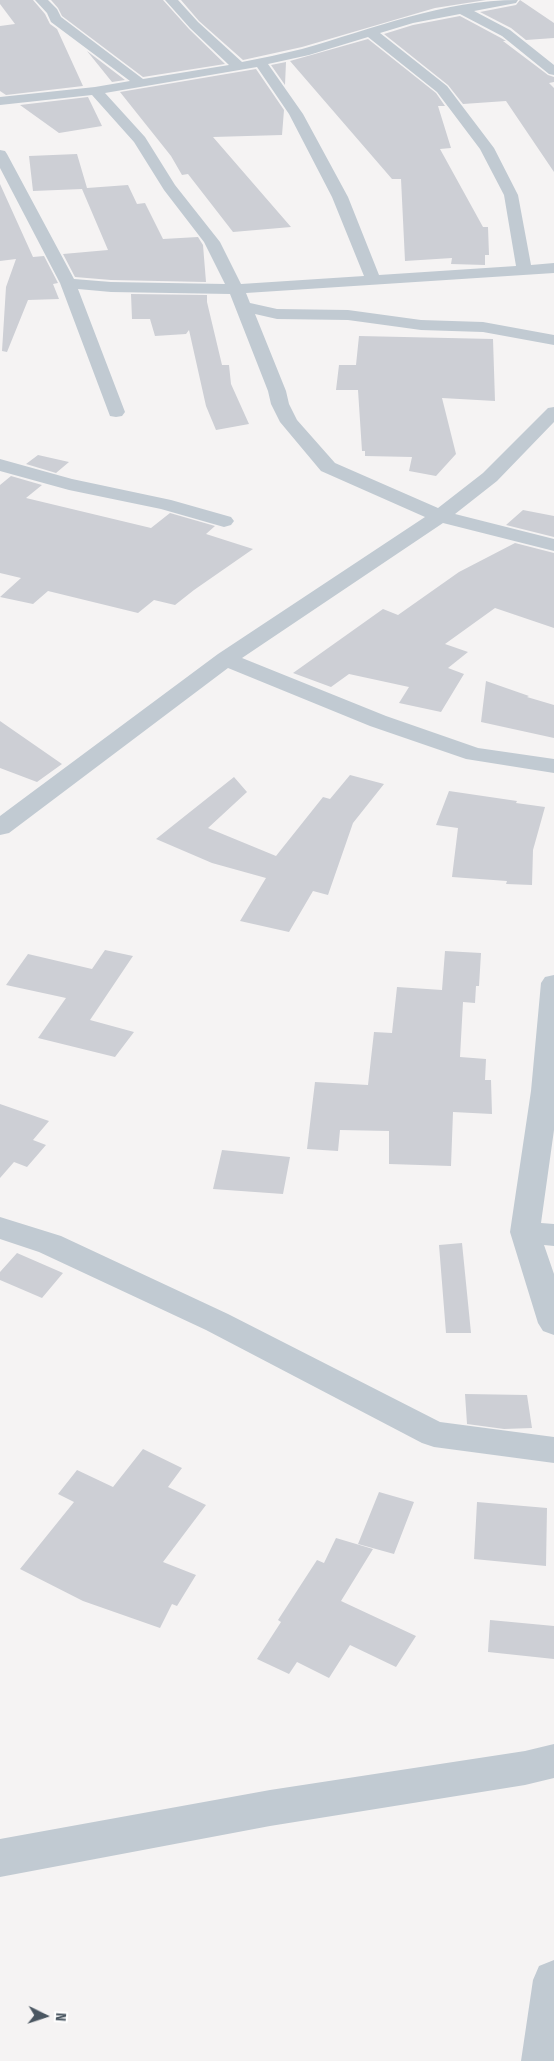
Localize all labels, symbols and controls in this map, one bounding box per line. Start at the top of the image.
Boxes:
north arrow [20,1991,70,2041]
text: N [52,2012,69,2022]

